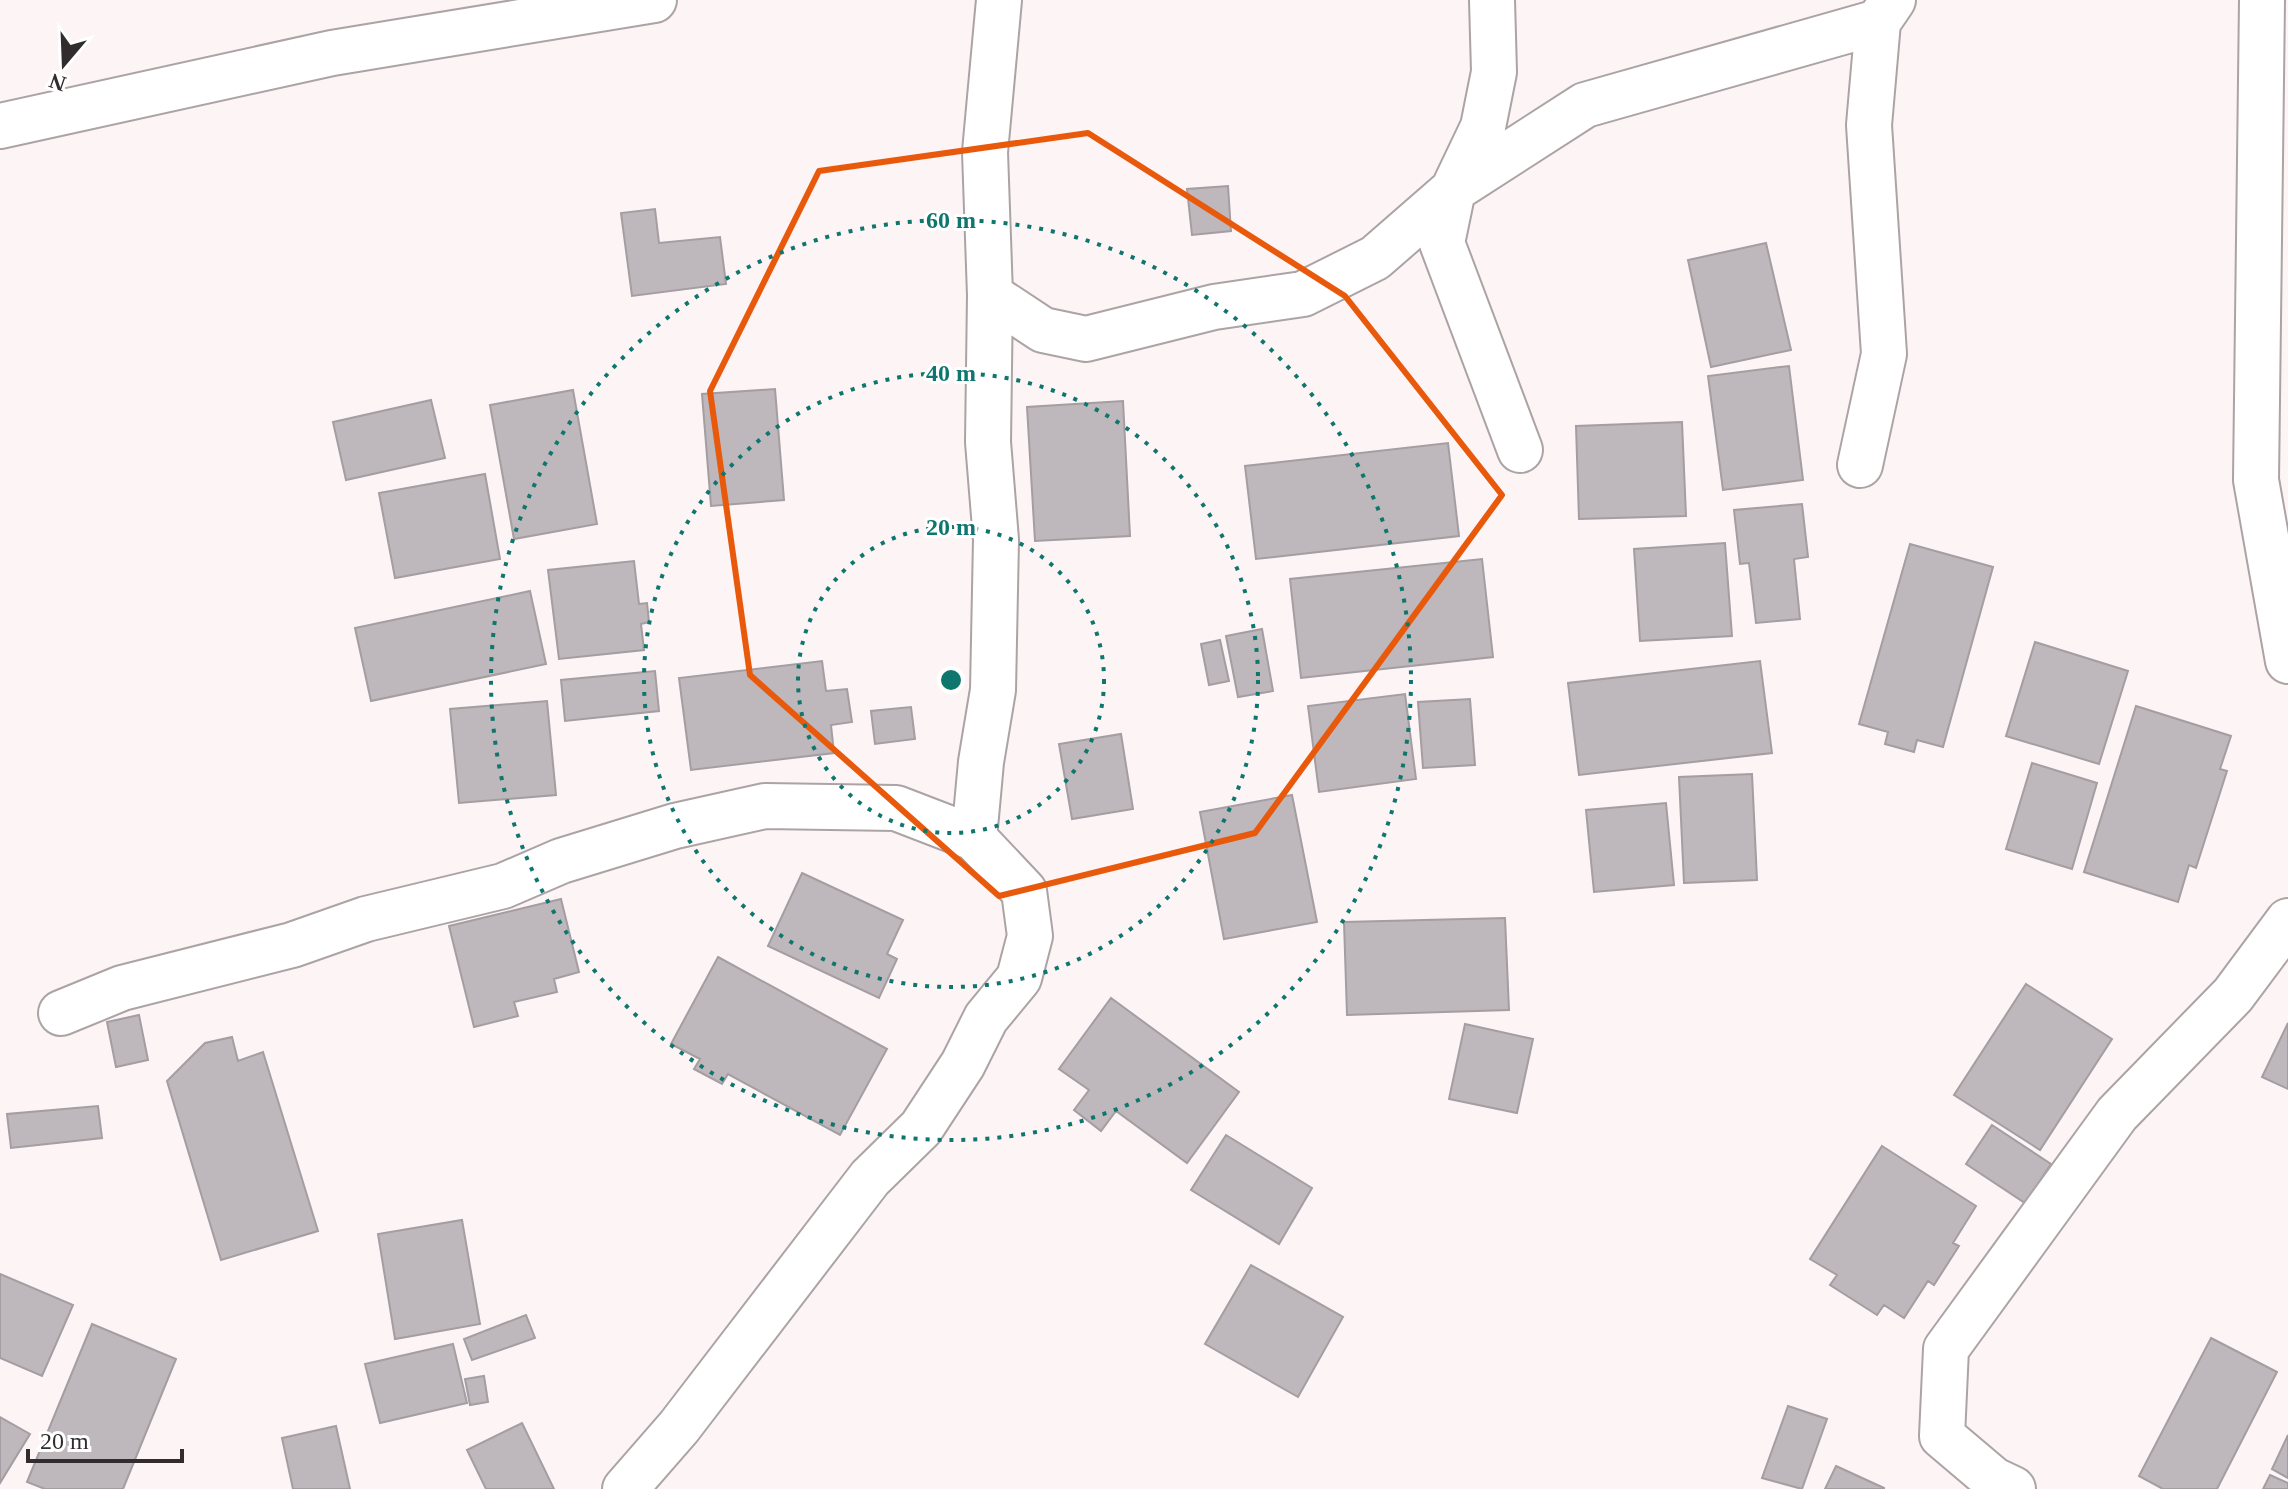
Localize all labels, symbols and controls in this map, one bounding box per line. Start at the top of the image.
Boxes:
north arrow [24,24,104,104]
text: N [46,68,69,97]
text: 60 m [926,207,976,233]
text: 40 m [926,360,976,386]
text: 20 m [926,514,976,540]
centre of rings [937,666,965,694]
scale bar [28,1413,182,1463]
text: 20 m [40,1428,89,1454]

